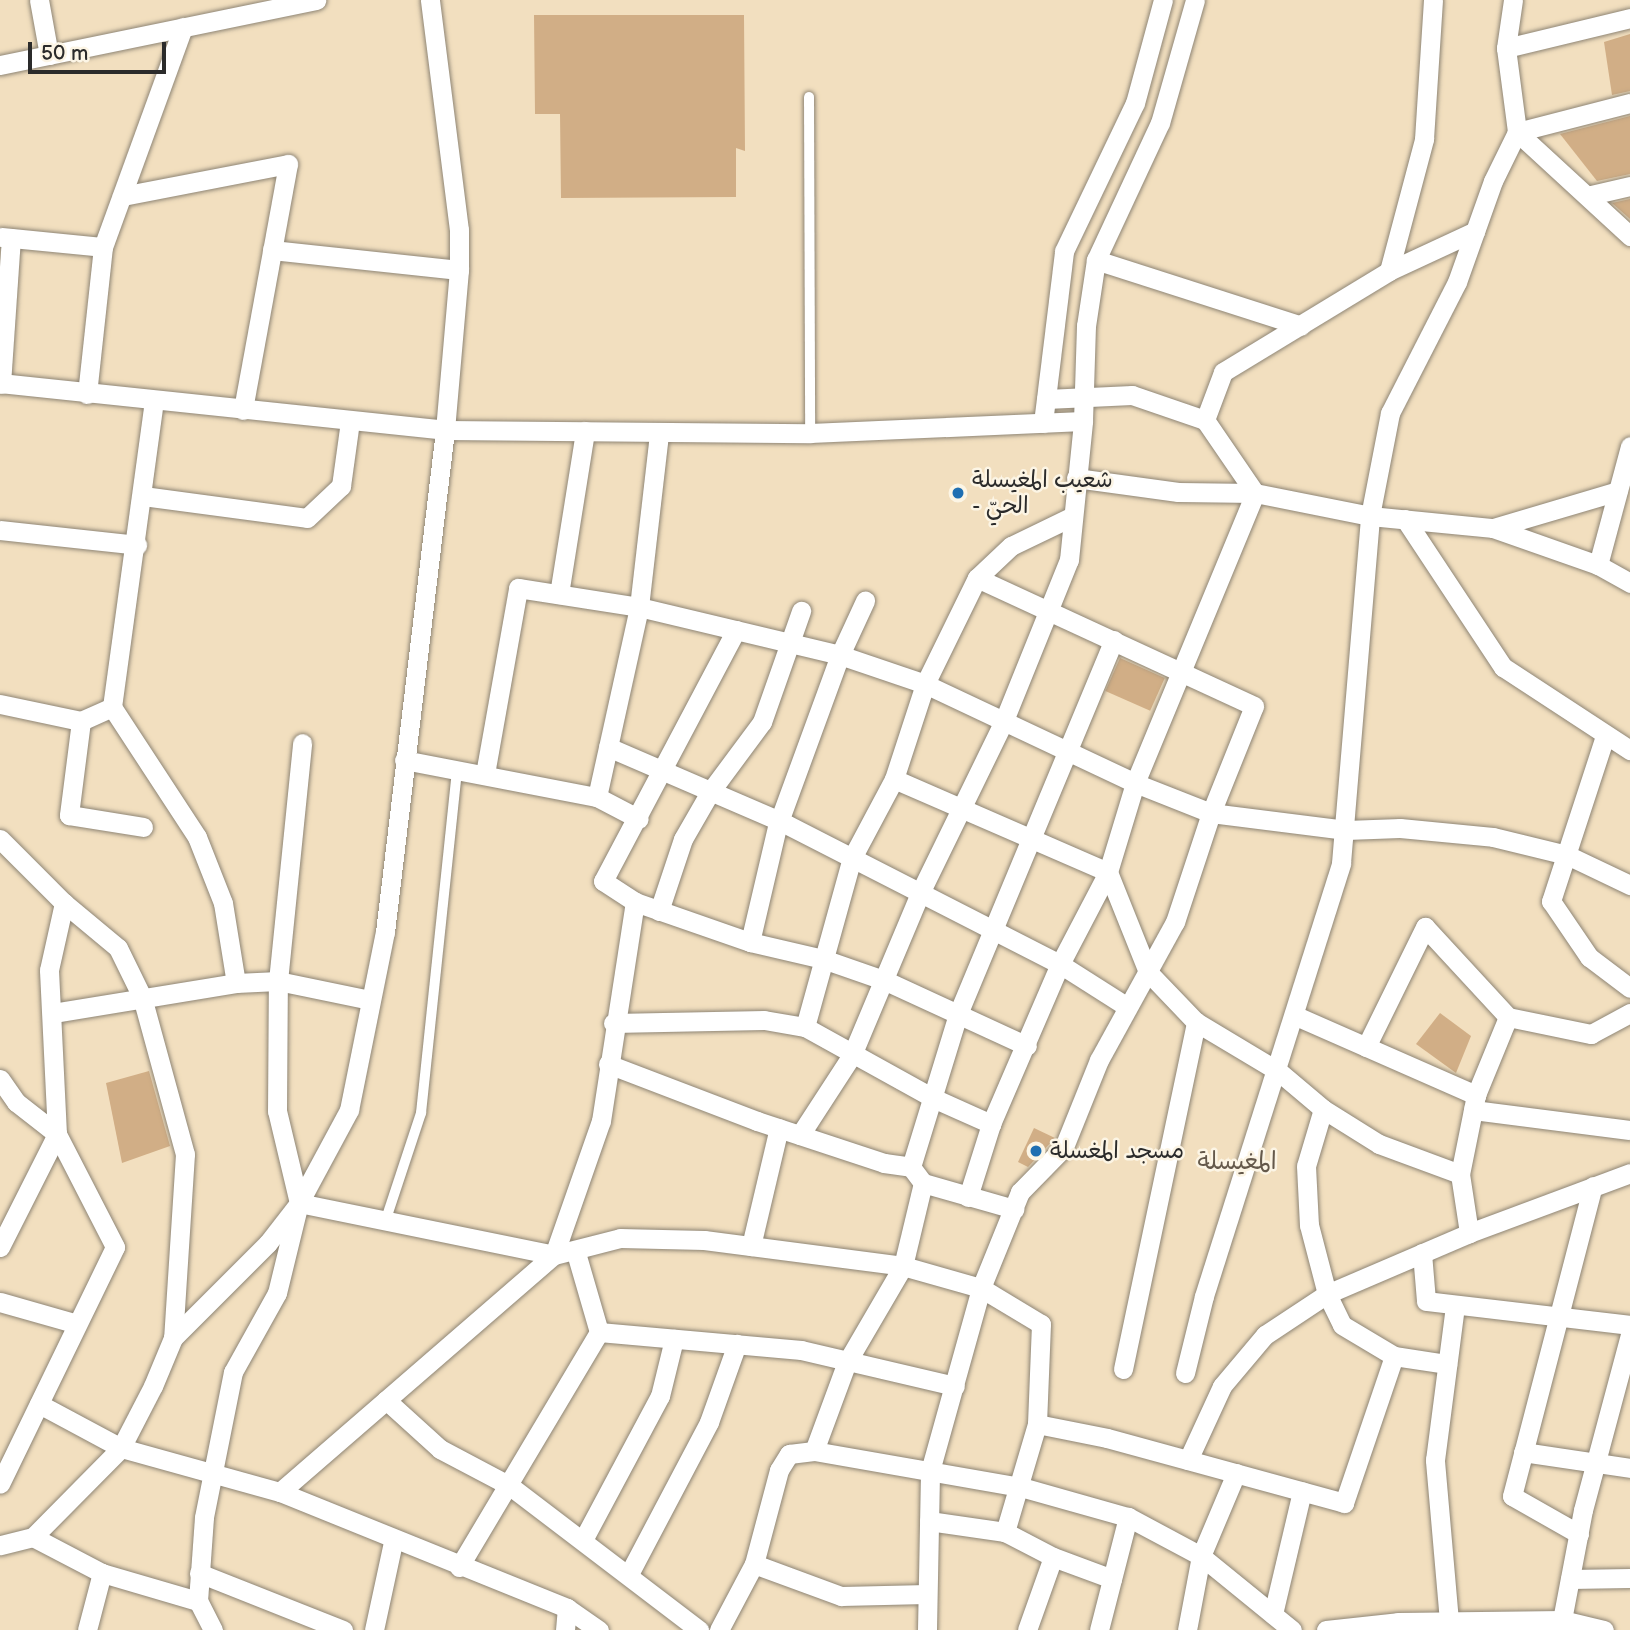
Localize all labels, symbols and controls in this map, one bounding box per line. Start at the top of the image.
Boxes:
scale bar [32,28,170,72]
text: 50 m [41,41,88,66]
place label: شعيب المغيسلة - الحيّ [972,466,1113,520]
marker: شعيب المغيسلة - الحيّ [950,485,966,501]
place label: مسجد المغسلة [1050,1137,1184,1165]
marker: مسجد المغسلة [1028,1143,1044,1159]
district label: المغيسلة [1197,1148,1277,1176]

